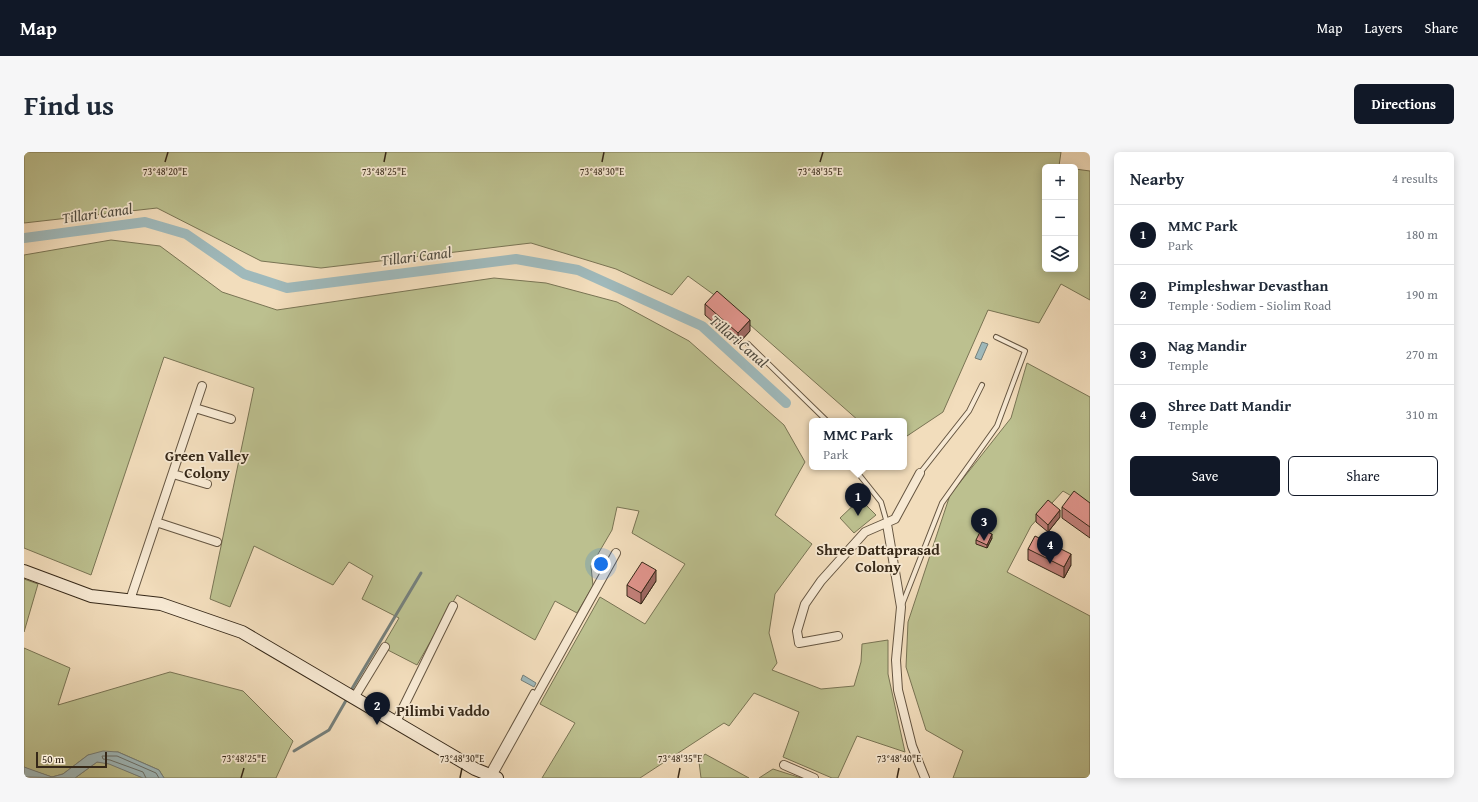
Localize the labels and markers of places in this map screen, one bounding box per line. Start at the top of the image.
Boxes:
pin: 1 [845,483,871,516]
pin: 3 [971,508,997,541]
pin: 4 [1037,531,1063,564]
pin: 2 [364,692,390,725]

